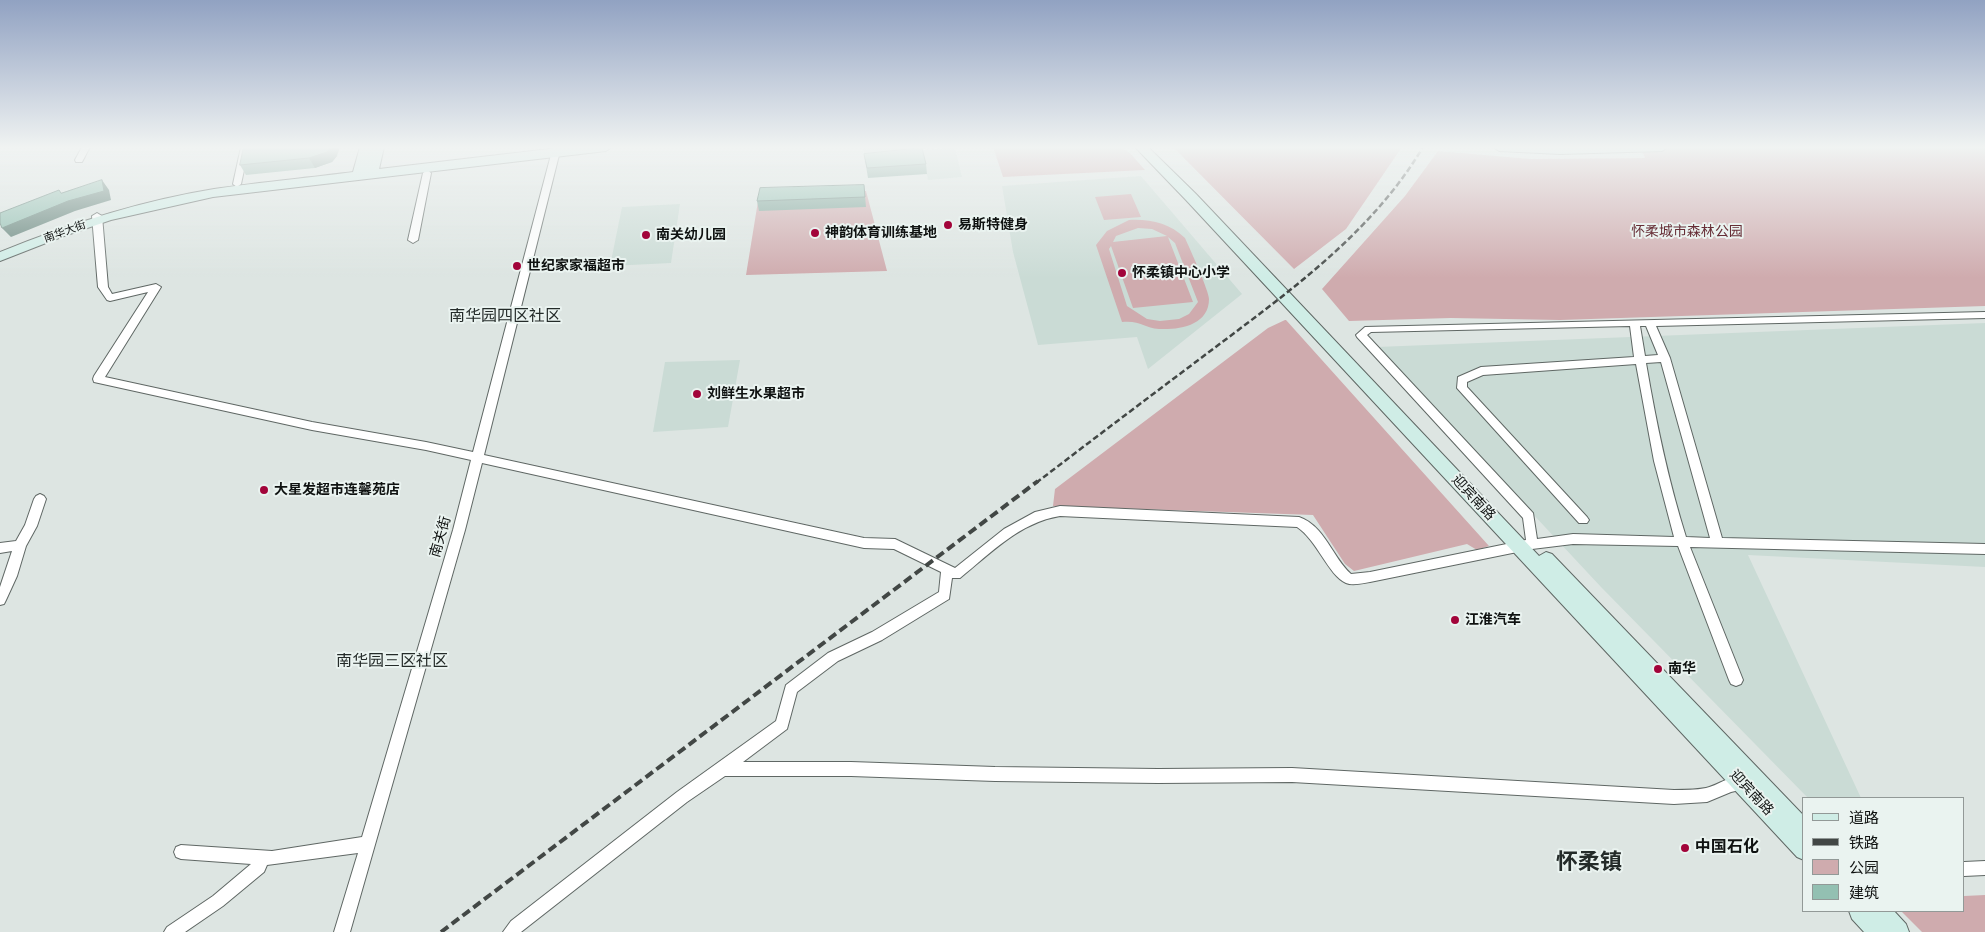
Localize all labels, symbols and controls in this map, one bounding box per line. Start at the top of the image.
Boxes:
place label: 易斯特健身 [958,217,1028,233]
street label: 南华大街 [42,218,88,246]
marker: 易斯特健身 [942,219,954,231]
park label: 怀柔城市森林公园 [1631,224,1743,240]
place label: 神韵体育训练基地 [825,225,937,241]
place label: 南关幼儿园 [656,227,726,243]
marker: 神韵体育训练基地 [809,227,821,239]
marker: 南关幼儿园 [640,229,652,241]
place label: 世纪家家福超市 [527,258,625,274]
marker: 世纪家家福超市 [511,260,523,272]
place label: 怀柔镇中心小学 [1132,265,1230,281]
marker: 怀柔镇中心小学 [1116,267,1128,279]
district label: 南华园四区社区 [449,307,561,327]
place label: 刘鲜生水果超市 [707,386,805,402]
marker: 刘鲜生水果超市 [691,388,703,400]
street label: 迎宾南路 [1448,472,1498,524]
place label: 大星发超市连馨苑店 [274,482,400,498]
marker: 大星发超市连馨苑店 [258,484,270,496]
street label: 南关街 [427,514,455,560]
place label: 江淮汽车 [1465,612,1521,628]
marker: 江淮汽车 [1449,614,1461,626]
district label: 南华园三区社区 [336,652,448,672]
place label: 南华 [1668,661,1696,677]
marker: 南华 [1652,663,1664,675]
street label: 迎宾南路 [1726,767,1776,819]
legend [1802,797,1965,912]
text: 道路 [1849,809,1879,827]
text: 铁路 [1849,834,1879,852]
place label: 中国石化 [1695,838,1759,858]
marker: 中国石化 [1679,842,1691,854]
district label: 怀柔镇 [1556,850,1622,876]
text: 公园 [1849,859,1879,877]
text: 建筑 [1849,884,1879,902]

